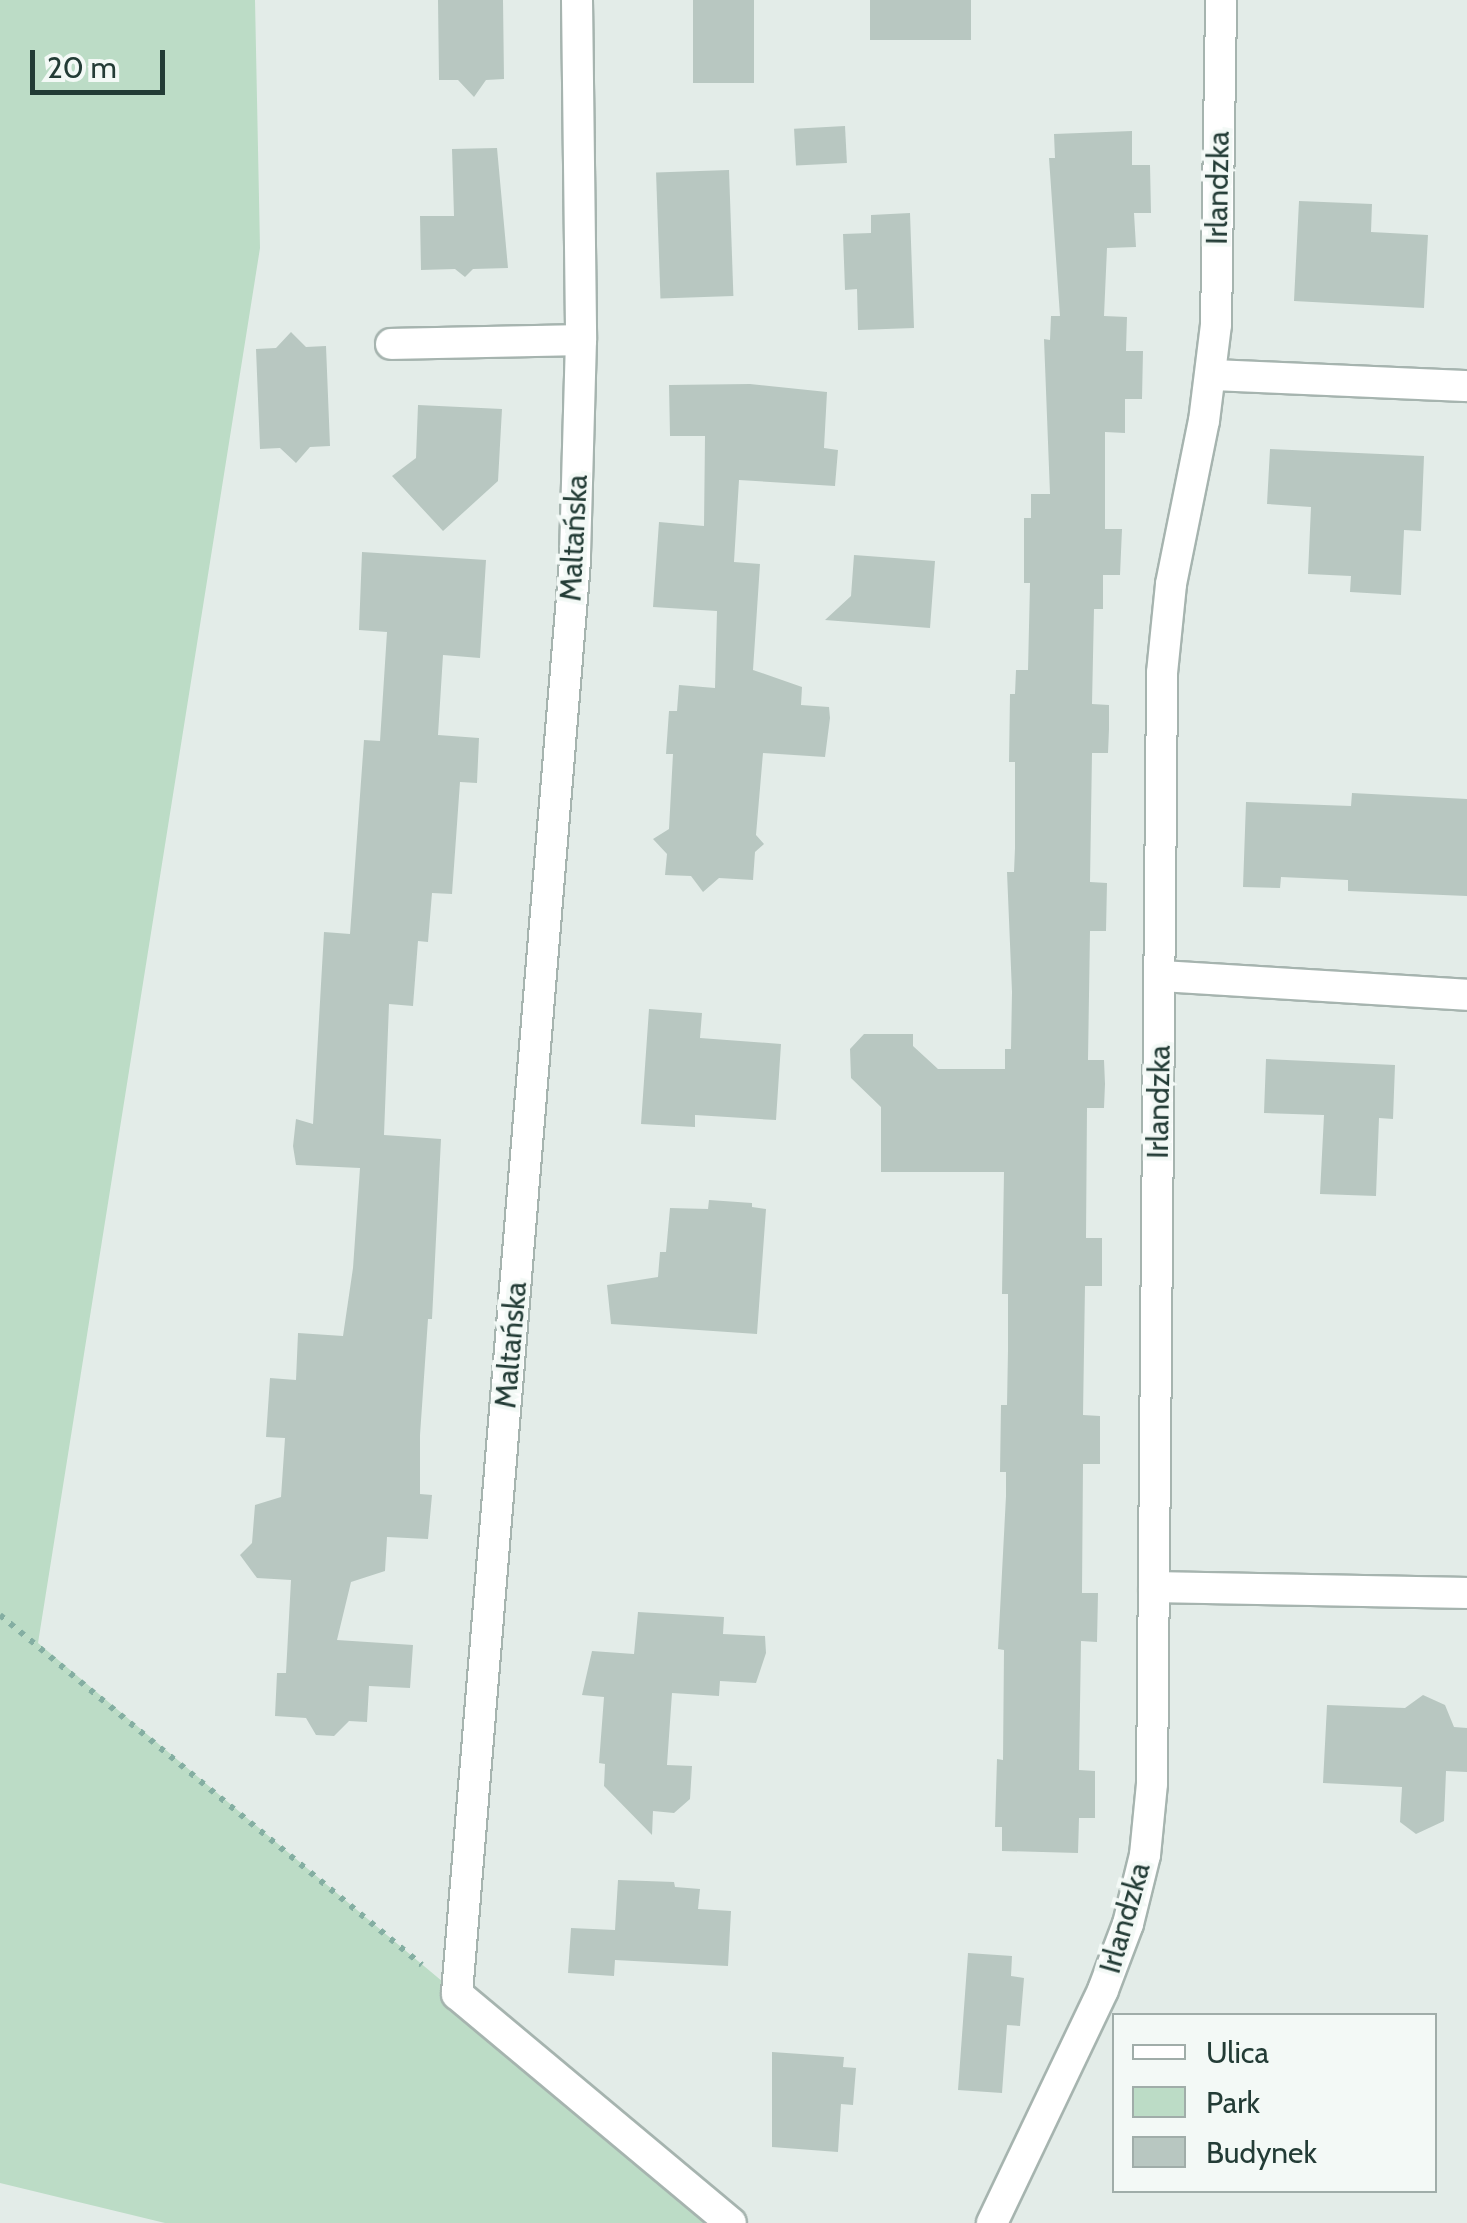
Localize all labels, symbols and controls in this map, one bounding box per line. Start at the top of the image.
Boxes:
scale bar [35,30,170,92]
text: 20 m [47,49,117,86]
street label: Irlandzka [1199,131,1237,245]
street label: Maltańska [553,474,595,602]
street label: Irlandzka [1140,1045,1178,1159]
street label: Maltańska [488,1280,534,1410]
street label: Irlandzka [1092,1858,1158,1978]
legend [1112,2013,1437,2193]
text: Ulica [1206,2034,1269,2071]
text: Park [1206,2084,1260,2121]
text: Budynek [1206,2134,1317,2171]

